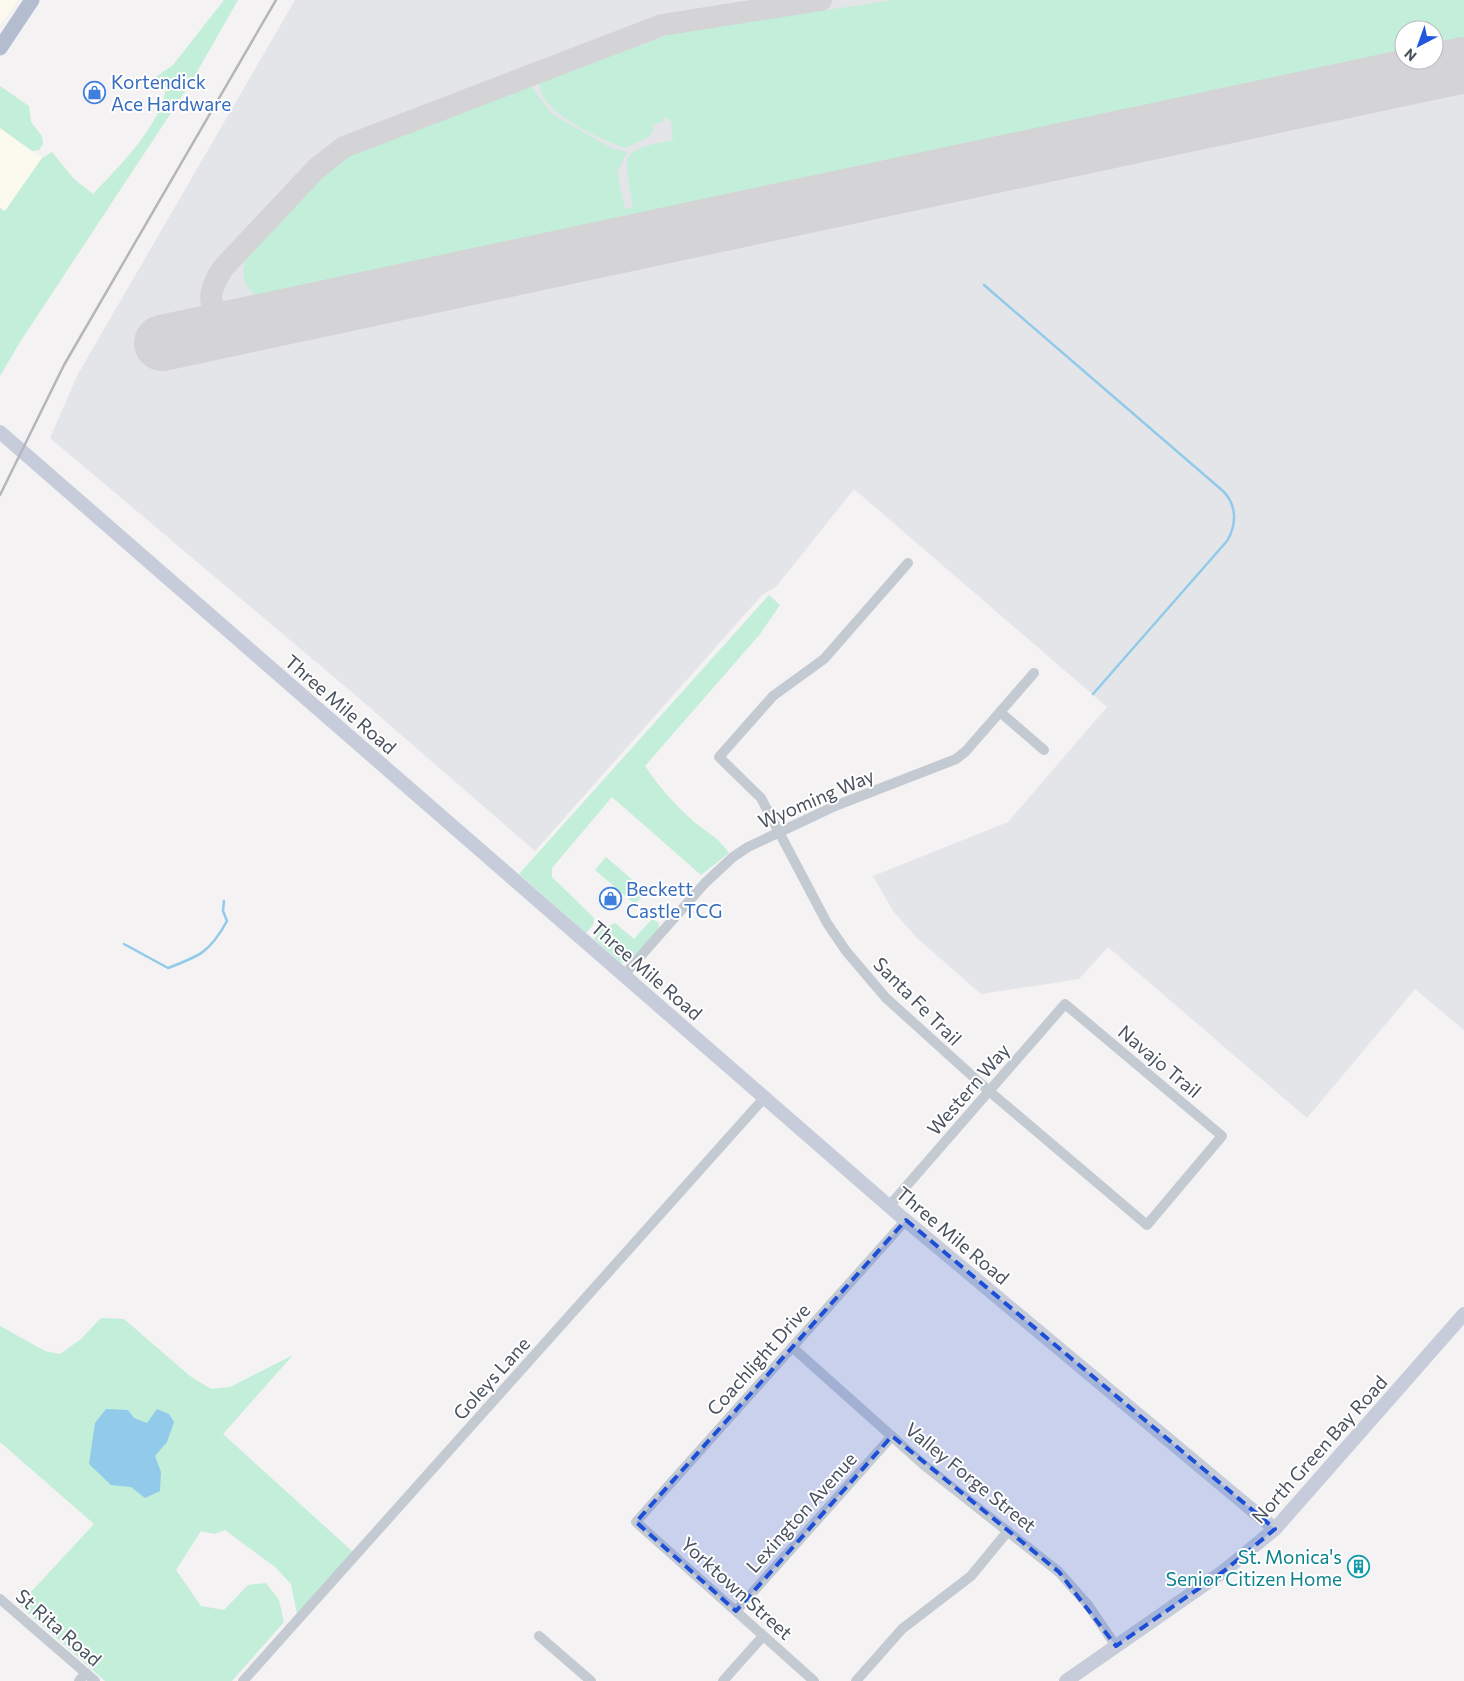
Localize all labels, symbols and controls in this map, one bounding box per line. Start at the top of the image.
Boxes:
north arrow [1394,20,1444,70]
text: N [1401,45,1420,65]
place label: Kortendick Ace Hardware [111,70,231,115]
shop icon: Kortendick Ace Hardware [83,80,107,104]
street label: Three Mile Road [281,649,401,759]
street label: Wyoming Way [755,763,878,833]
place label: Beckett Castle TCG [626,877,722,922]
shop icon: Beckett Castle TCG [598,887,622,911]
street label: Three Mile Road [587,915,707,1025]
street label: Santa Fe Trail [869,952,967,1050]
street label: Navajo Trail [1114,1020,1206,1102]
street label: Western Way [922,1038,1014,1140]
street label: Three Mile Road [892,1181,1014,1289]
street label: Coachlight Drive [702,1298,814,1420]
street label: Goleys Lane [448,1332,534,1424]
street label: North Green Bay Road [1246,1370,1392,1528]
street label: Valley Forge Street [901,1417,1041,1537]
street label: Lexington Avenue [741,1447,861,1577]
street label: Yorktown Street [677,1532,798,1644]
place label: St. Monica's Senior Citizen Home [1166,1545,1342,1590]
building icon: St. Monica's Senior Citizen Home [1346,1555,1370,1579]
street label: St Rita Road [12,1584,106,1670]

